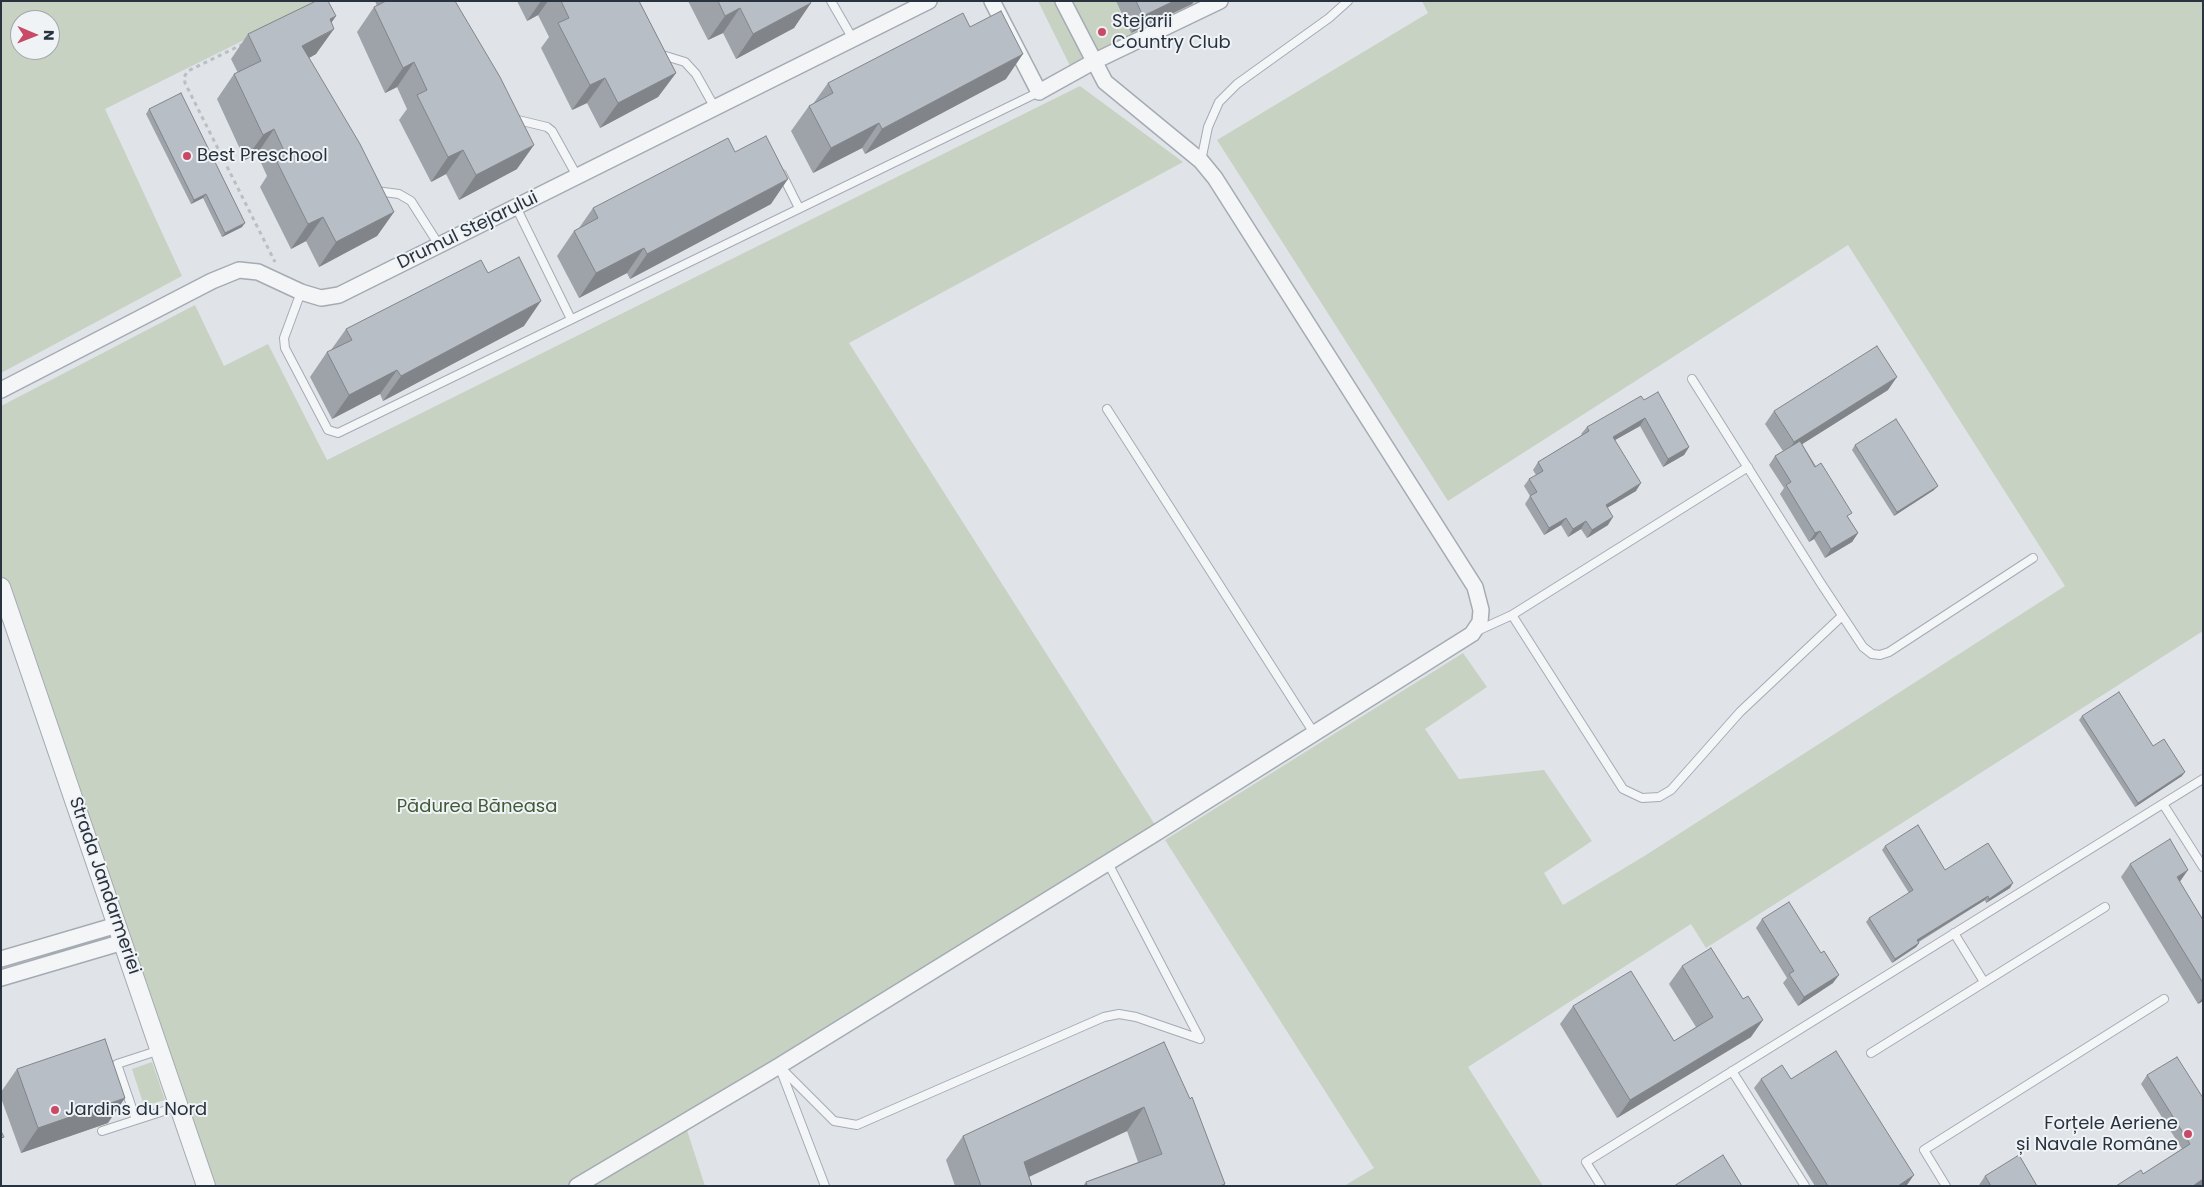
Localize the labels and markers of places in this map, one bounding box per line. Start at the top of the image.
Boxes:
place label: Stejarii Country Club [1112,11,1231,54]
marker: Stejarii Country Club [1096,26,1108,38]
place label: Best Preschool [197,145,328,167]
marker: Best Preschool [181,150,193,162]
place label: Jardins du Nord [65,1099,207,1121]
marker: Jardins du Nord [49,1104,61,1116]
place label: Forțele Aeriene și Navale Române [2016,1113,2178,1156]
marker: Forțele Aeriene și Navale Române [2182,1128,2194,1140]

